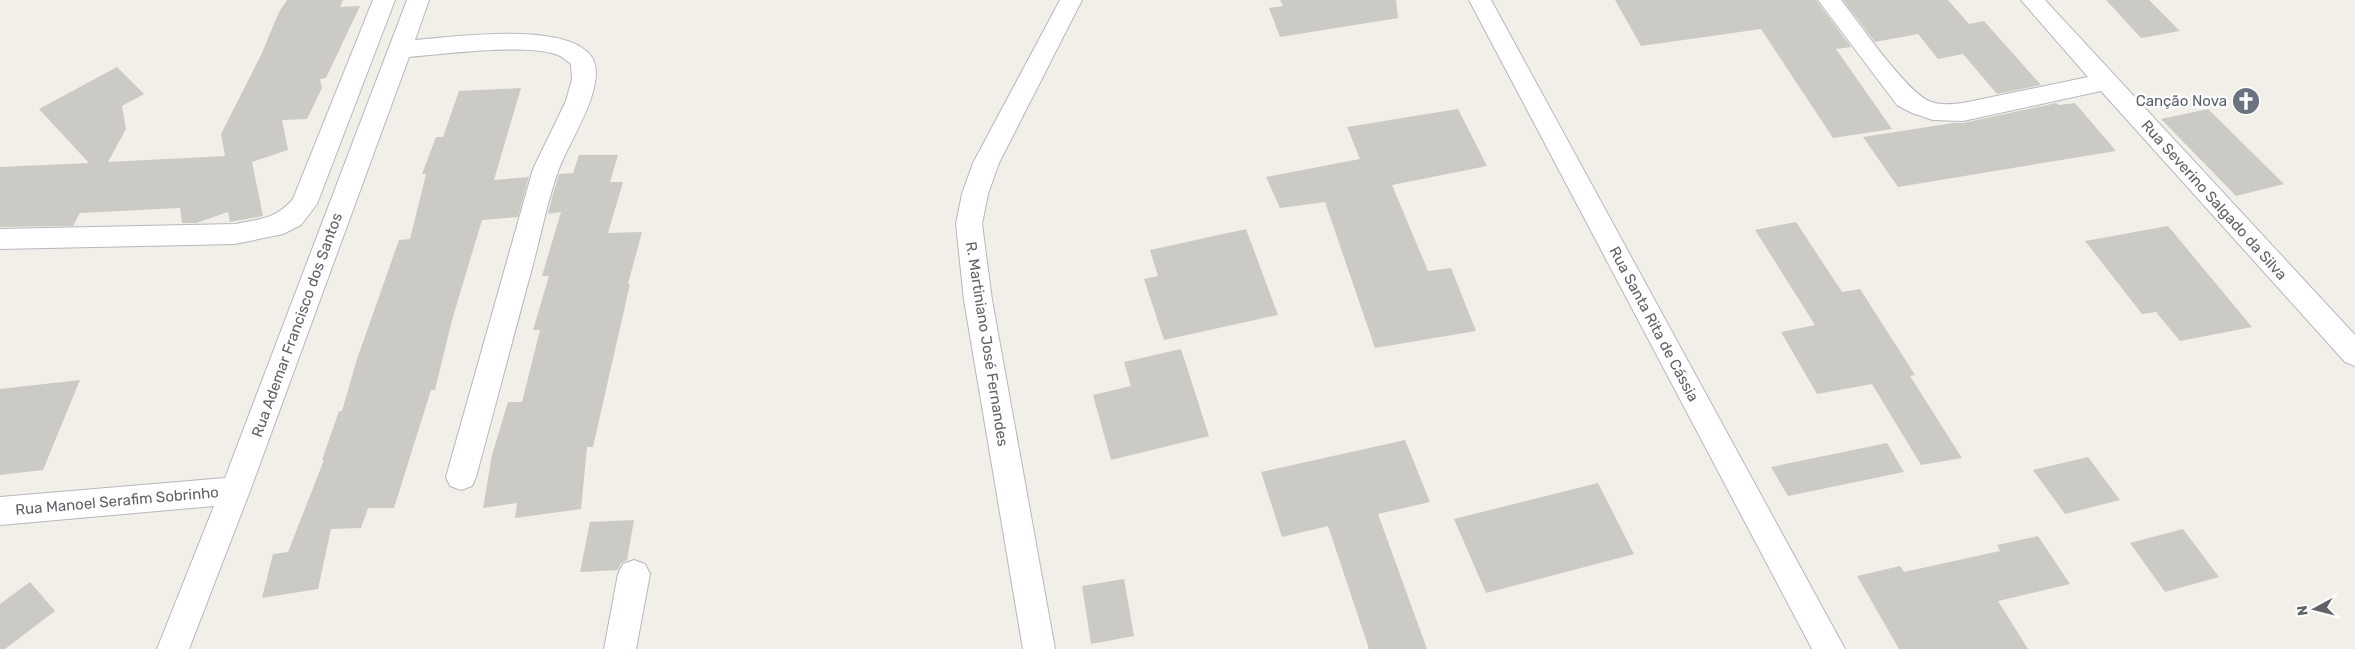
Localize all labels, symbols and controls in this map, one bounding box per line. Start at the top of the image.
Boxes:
church icon: Canção Nova [2231,86,2261,116]
place label: Canção Nova [2136,92,2227,110]
street label: Rua Severino Salgado da Silva [2137,116,2291,284]
street label: Rua Ademar Francisco dos Santos [248,210,346,440]
street label: R. Martiniano José Fernandes [962,240,1012,448]
street label: Rua Santa Rita de Cássia [1605,243,1703,405]
street label: Rua Manoel Serafim Sobrinho [14,483,220,519]
north arrow [2290,584,2340,634]
text: N [2294,604,2312,617]

